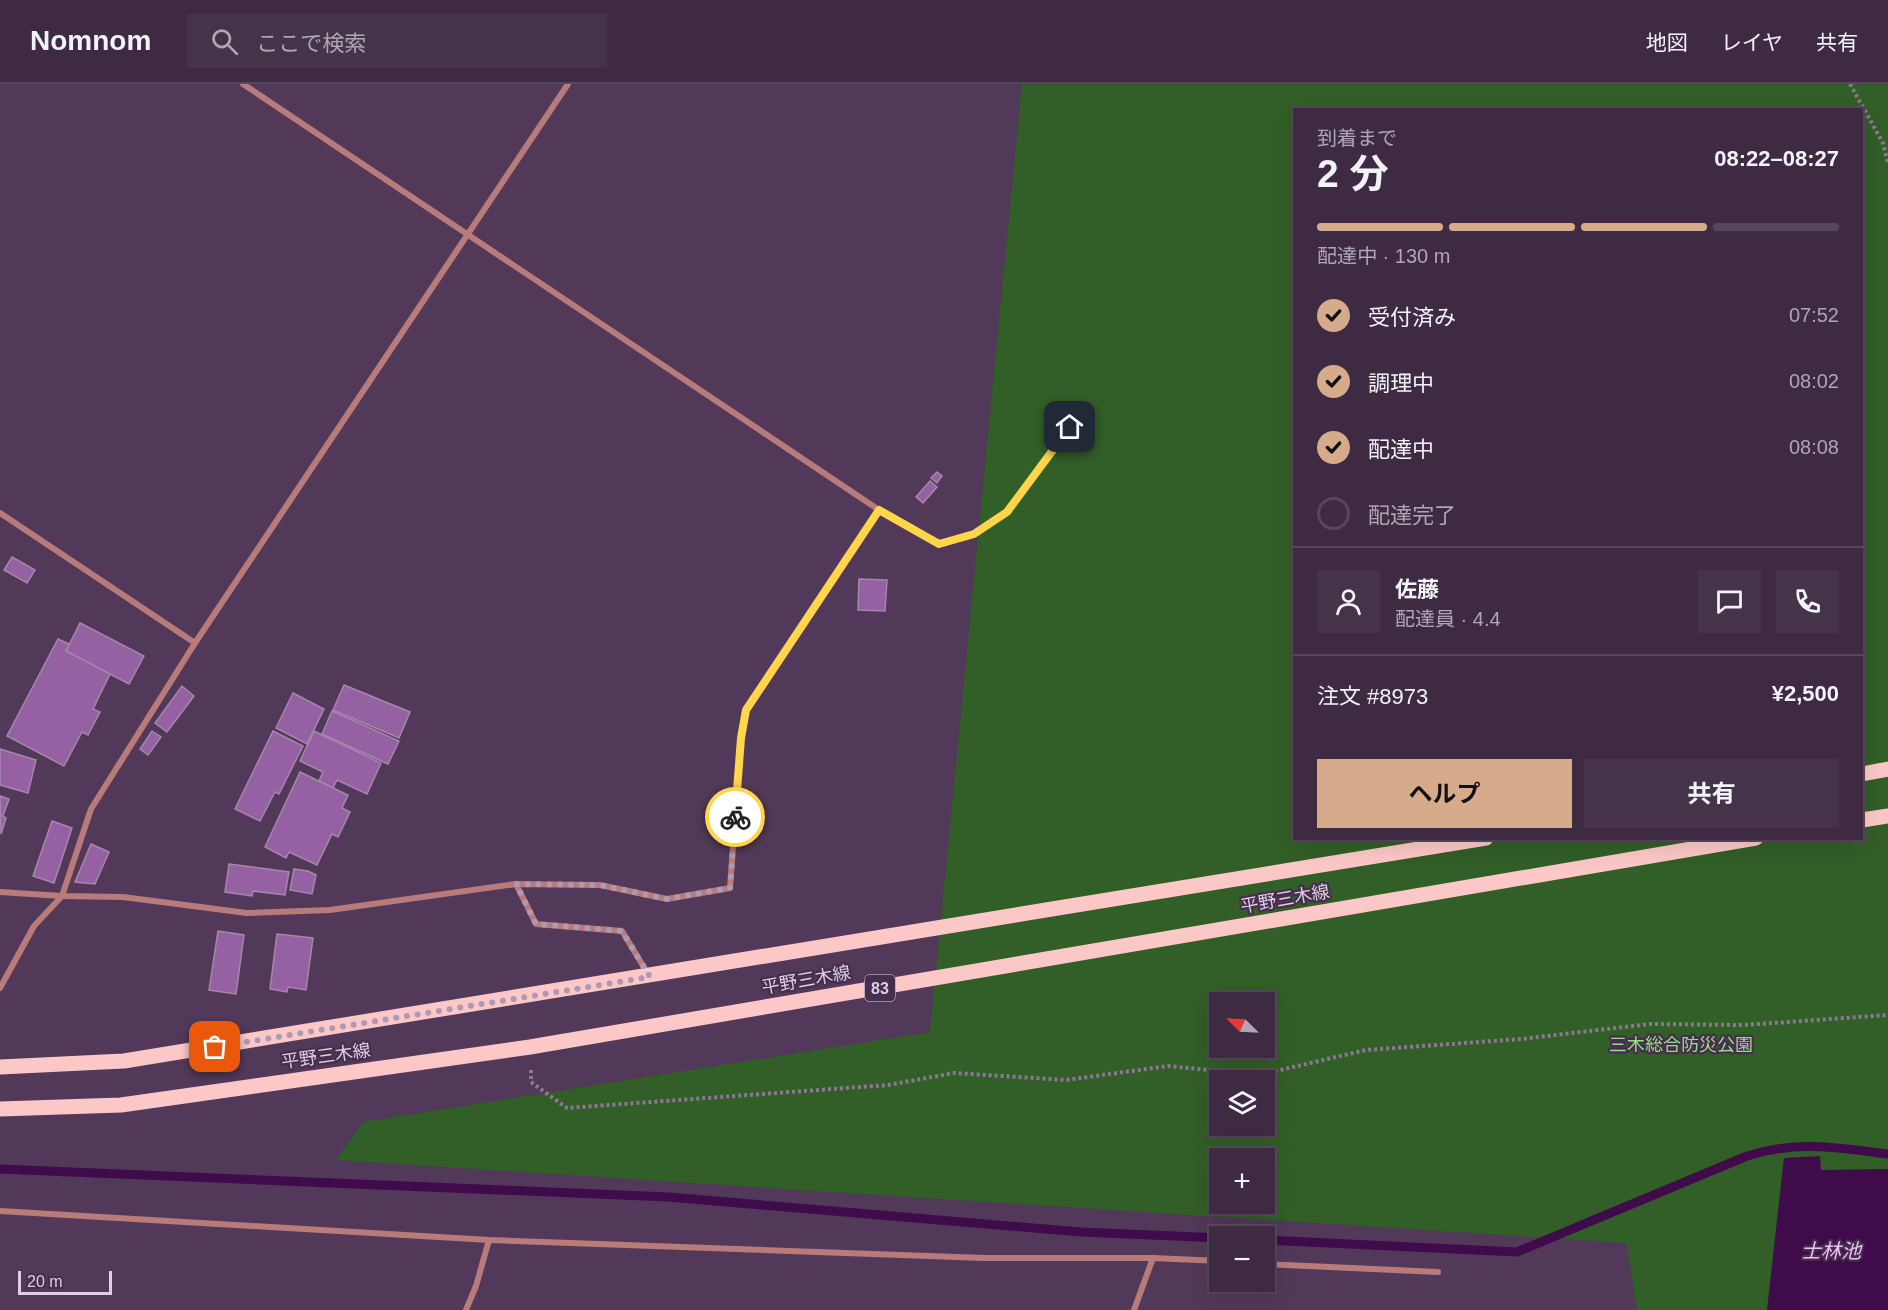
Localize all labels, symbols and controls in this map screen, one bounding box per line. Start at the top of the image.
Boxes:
search box [187,14,607,68]
text: Nomnom [30,25,151,56]
icon: search [208,25,241,58]
text: ここで検索 [256,31,366,56]
text: 地図 [1646,31,1688,54]
text: レイヤ [1721,31,1783,54]
text: 共有 [1816,31,1858,54]
text: 到着まで [1317,127,1397,149]
text: 08:22–08:27 [1714,146,1839,171]
text: 2 分 [1317,152,1389,195]
text: 配達中 · 130 m [1317,245,1450,267]
icon: check [1317,299,1350,332]
text: 07:52 [1789,304,1839,326]
text: 受付済み [1368,305,1456,330]
icon: check [1317,365,1350,398]
text: 08:02 [1789,370,1839,392]
text: 調理中 [1368,371,1434,396]
pin [1044,401,1095,452]
icon: home [1053,410,1086,443]
icon: check [1317,431,1350,464]
text: 08:08 [1789,436,1839,458]
text: 配達中 [1368,437,1434,462]
text: 配達完了 [1368,503,1456,528]
button: person [1317,570,1380,633]
button: chat [1698,570,1761,633]
button: phone [1776,570,1839,633]
text: 佐藤 [1395,577,1439,602]
text: 配達員 · 4.4 [1395,608,1501,630]
text: ¥2,500 [1772,681,1839,706]
text: 注文 #8973 [1317,684,1428,709]
button: ヘルプ [1317,759,1572,828]
button: 共有 [1584,759,1839,828]
courier [705,787,765,847]
icon: bike [719,801,752,834]
street label: 平野三木線 [1239,881,1331,917]
street label: 平野三木線 [760,962,852,998]
road number: 83 [865,975,895,1001]
north arrow [1209,992,1275,1058]
map controls [1209,992,1275,1292]
pin [189,1021,240,1072]
icon: bag [198,1030,231,1063]
park label: 三木総合防災公園 [1609,1035,1753,1055]
street label: 平野三木線 [280,1040,372,1072]
button: layers [1209,1070,1275,1136]
button: + [1209,1148,1275,1214]
button: − [1209,1226,1275,1292]
water label: 士林池 [1801,1240,1863,1262]
scale bar [18,1268,112,1296]
text: 20 m [27,1273,63,1290]

